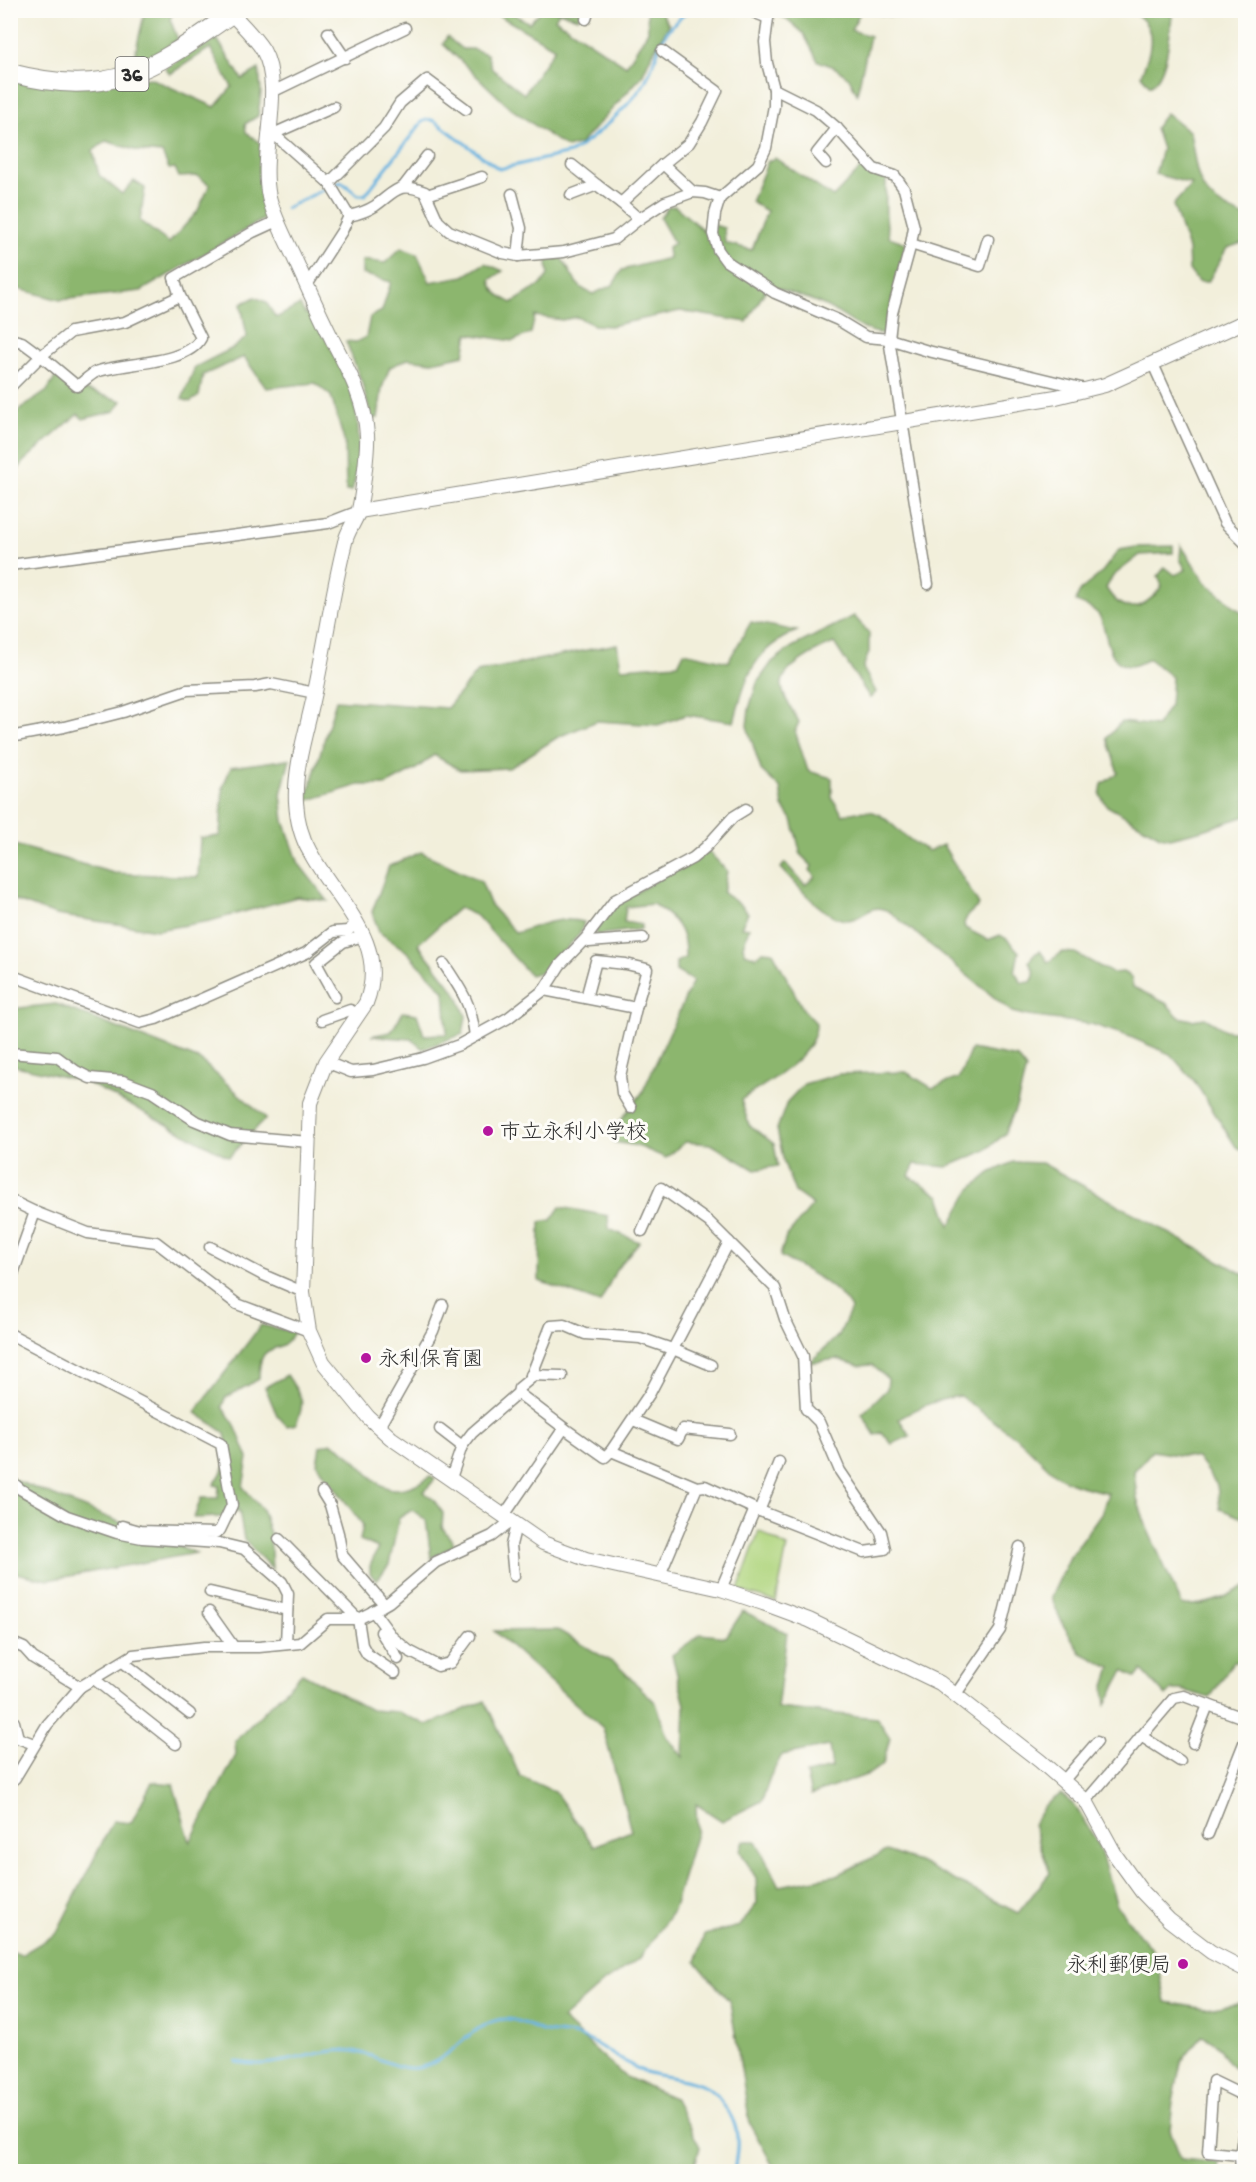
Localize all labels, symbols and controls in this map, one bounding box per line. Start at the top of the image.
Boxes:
road number: 36 [116,57,148,91]
place label: 市立永利小学校 [500,1121,647,1147]
marker: 市立永利小学校 [481,1124,495,1138]
place label: 永利保育園 [378,1347,483,1374]
marker: 永利保育園 [359,1351,373,1365]
place label: 永利郵便局 [1066,1954,1171,1980]
marker: 永利郵便局 [1176,1957,1190,1971]

